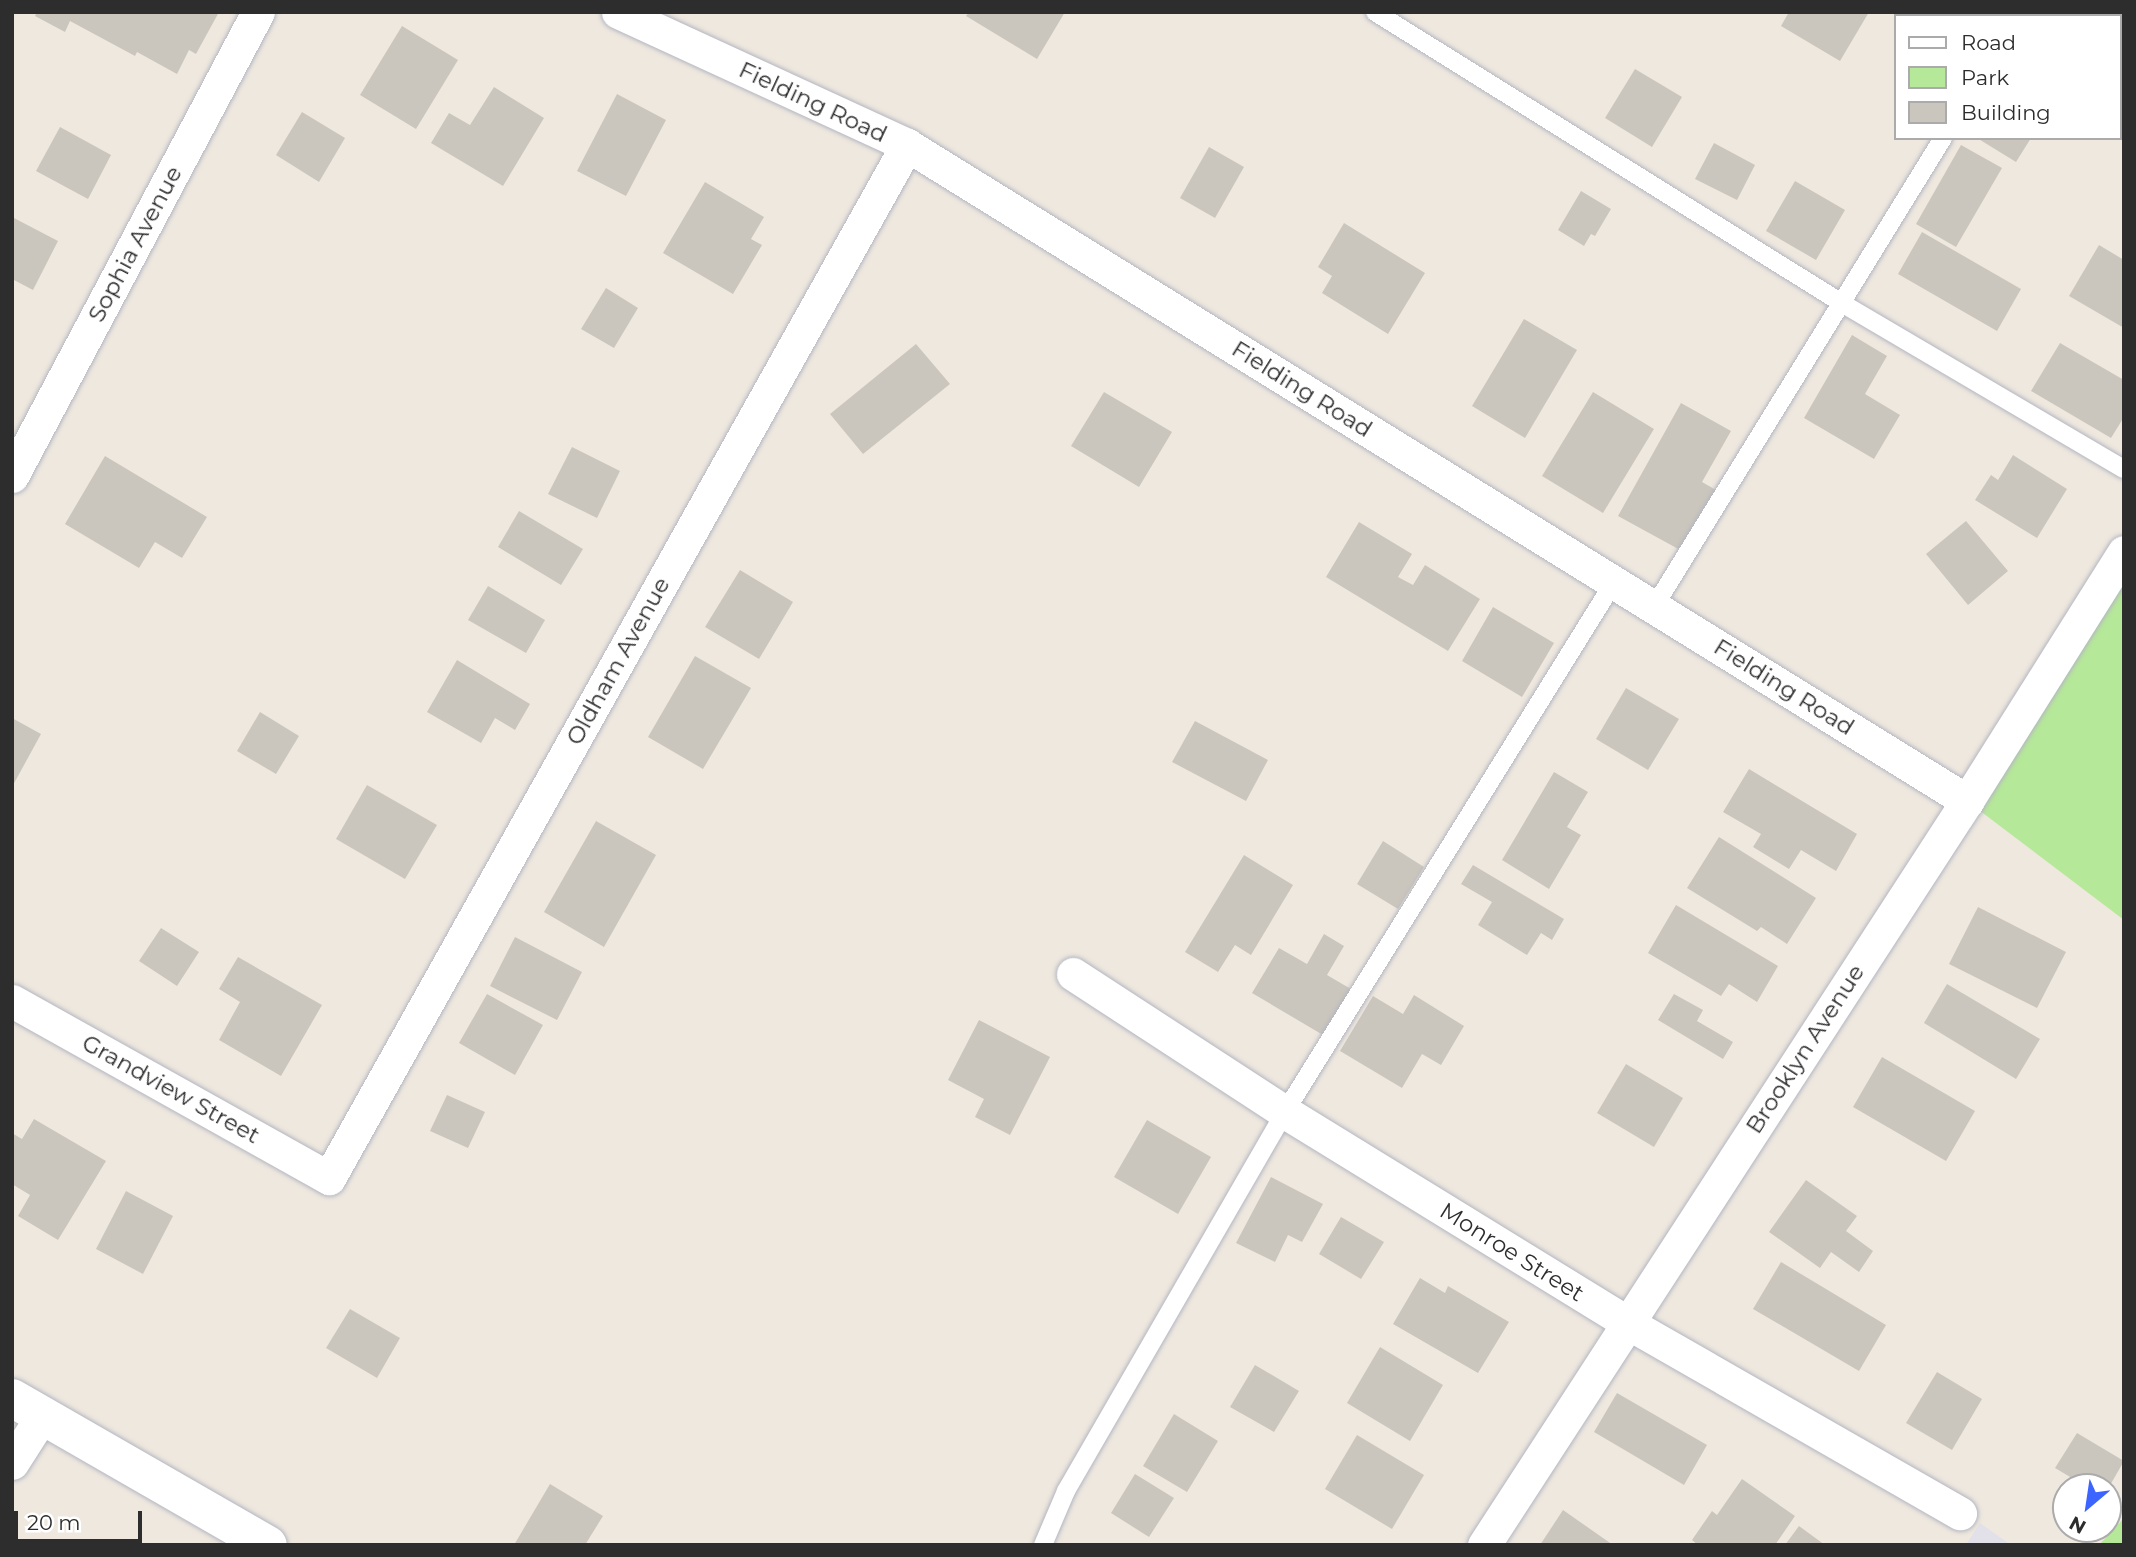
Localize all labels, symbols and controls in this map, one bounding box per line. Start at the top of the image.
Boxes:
legend [1895,14,2122,140]
text: Road [1961,30,2016,55]
street label: Fielding Road [735,56,891,148]
text: Park [1961,65,2009,90]
text: Building [1961,100,2051,125]
street label: Sophia Avenue [82,161,188,327]
street label: Fielding Road [1227,335,1377,443]
street label: Oldham Avenue [560,572,676,750]
street label: Fielding Road [1709,633,1859,741]
street label: Brooklyn Avenue [1740,959,1870,1139]
street label: Grandview Street [77,1029,265,1149]
street label: Monroe Street [1435,1197,1589,1307]
north arrow [2052,1473,2122,1543]
scale bar [18,1498,145,1542]
text: 20 m [27,1510,81,1535]
text: N [2065,1511,2090,1539]

